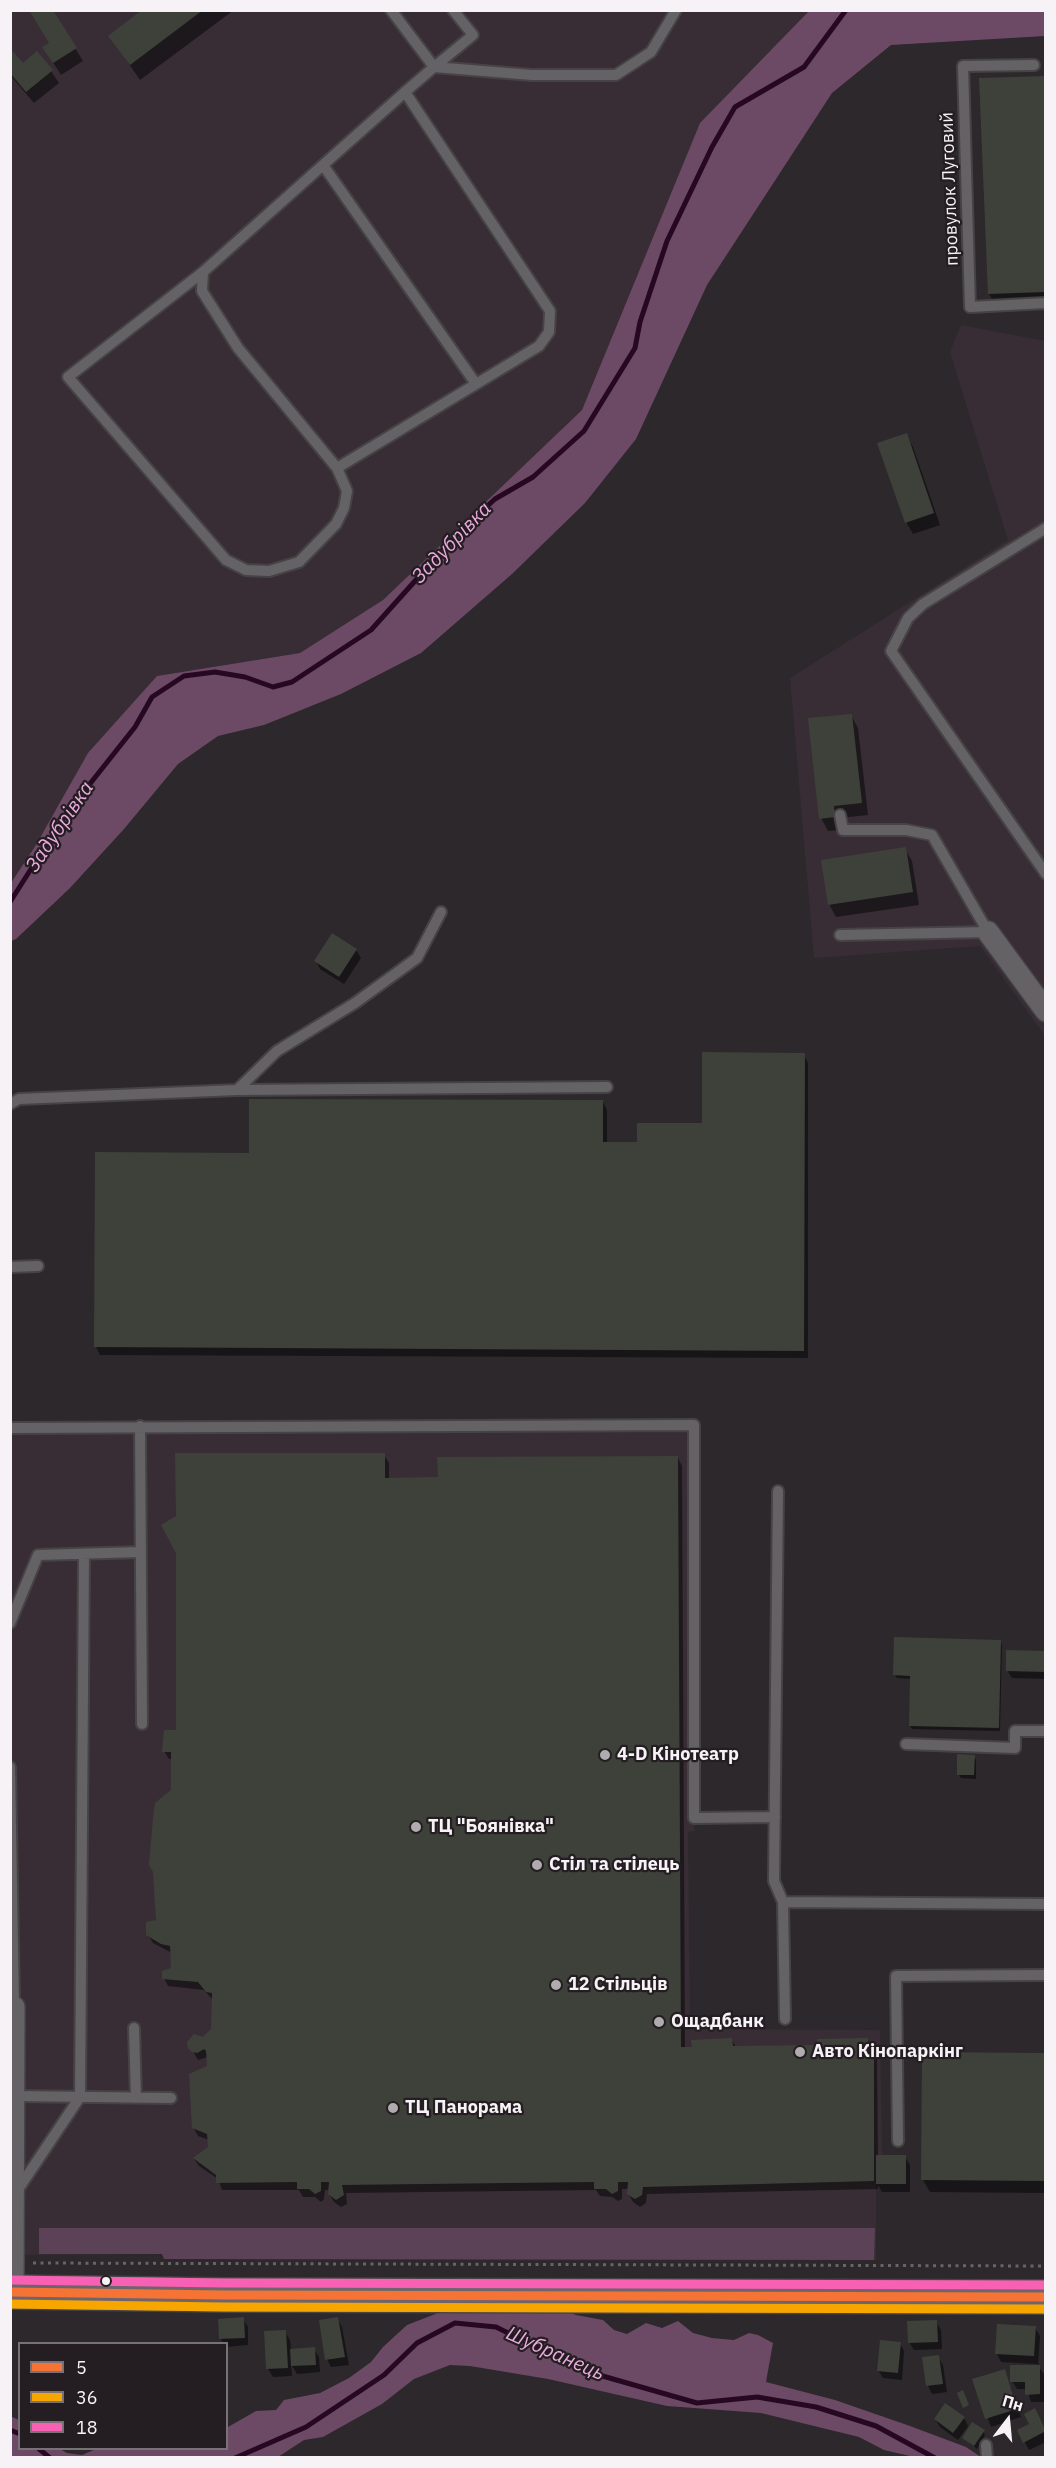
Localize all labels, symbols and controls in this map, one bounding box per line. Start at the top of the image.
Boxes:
street label: провулок Луговий [937,112,963,266]
water label: Задубрівка [407,497,497,589]
water label: Задубрівка [21,777,99,877]
place label: 4-D Кінотеатр [617,1744,739,1766]
marker: 4-D Кінотеатр [598,1748,612,1762]
place label: ТЦ "Боянівка" [428,1816,554,1838]
marker: ТЦ "Боянівка" [409,1820,423,1834]
place label: Стіл та стілець [549,1854,679,1876]
marker: Стіл та стілець [530,1858,544,1872]
place label: 12 Стільців [568,1974,668,1996]
marker: 12 Стільців [549,1978,563,1992]
place label: Ощадбанк [671,2011,764,2033]
marker: Ощадбанк [652,2015,666,2029]
place label: Авто Кінопаркінг [812,2041,963,2063]
marker: Авто Кінопаркінг [793,2045,807,2059]
place label: ТЦ Панорама [405,2097,522,2119]
marker: ТЦ Панорама [386,2101,400,2115]
unlabelled marker [100,2275,112,2287]
water label: Шубранець [502,2322,608,2386]
legend [18,2342,228,2450]
text: 5 [76,2356,87,2379]
text: 36 [76,2386,98,2409]
north arrow [978,2390,1038,2450]
text: Пн [1000,2390,1026,2415]
text: 18 [76,2416,98,2439]

